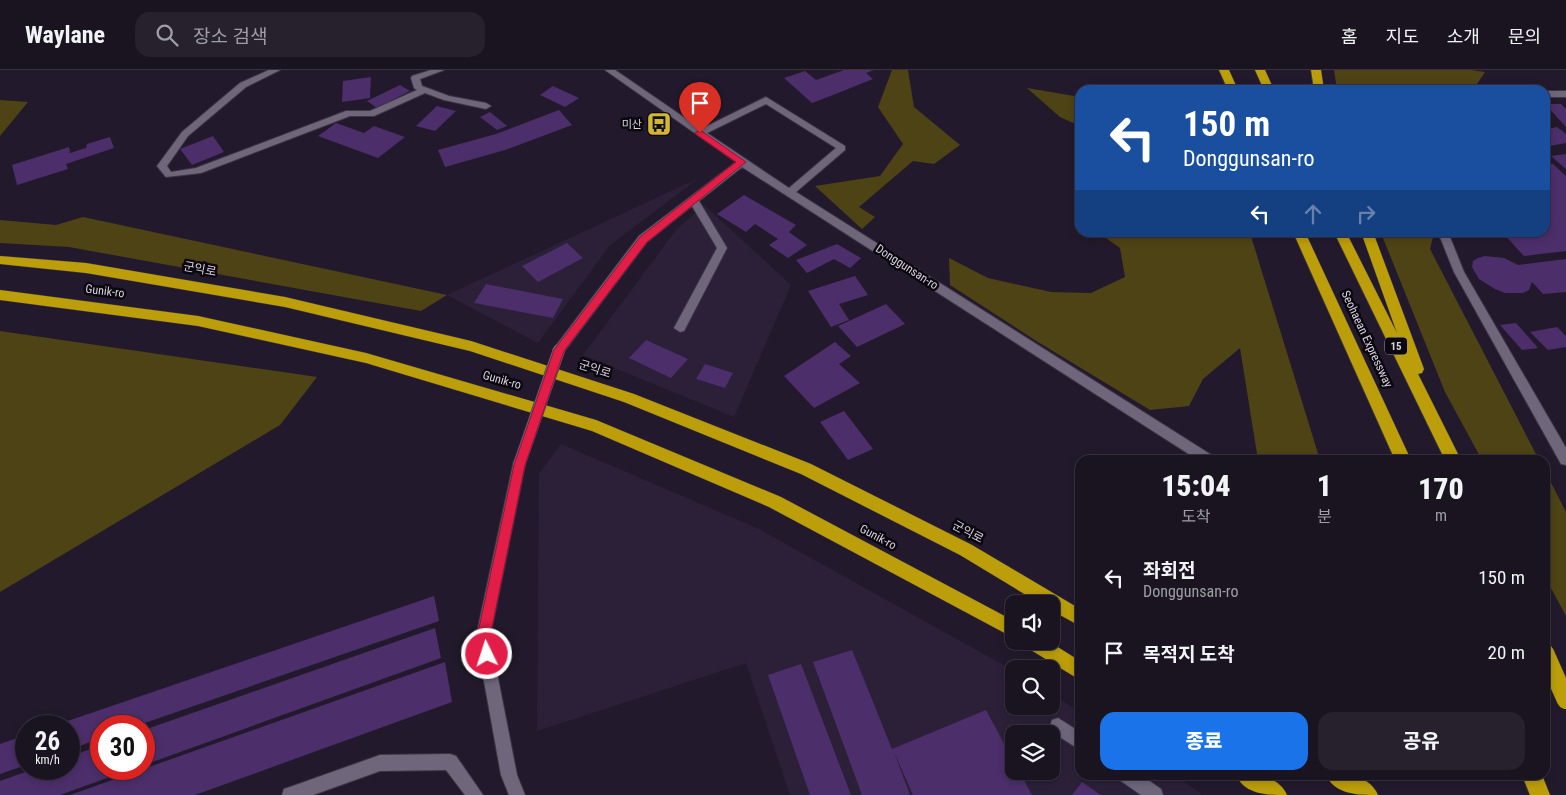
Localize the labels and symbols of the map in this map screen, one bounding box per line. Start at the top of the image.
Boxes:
pin [679,82,721,133]
bus stop icon: 미산 [646,111,672,137]
place label: 미산 [622,118,642,131]
street label: Donggunsan-ro [873,242,941,292]
street label: 군익로 [182,259,218,279]
street label: Gunik-ro [85,282,125,300]
street label: Seohaean Expressway [1338,288,1396,390]
road number: 15 [1385,338,1407,354]
street label: 군익로 [577,357,613,381]
street label: Gunik-ro [481,368,523,392]
street label: 군익로 [950,518,986,546]
street label: Gunik-ro [857,522,899,552]
position arrow [460,627,512,679]
speed limit sign: 30 [90,715,155,780]

